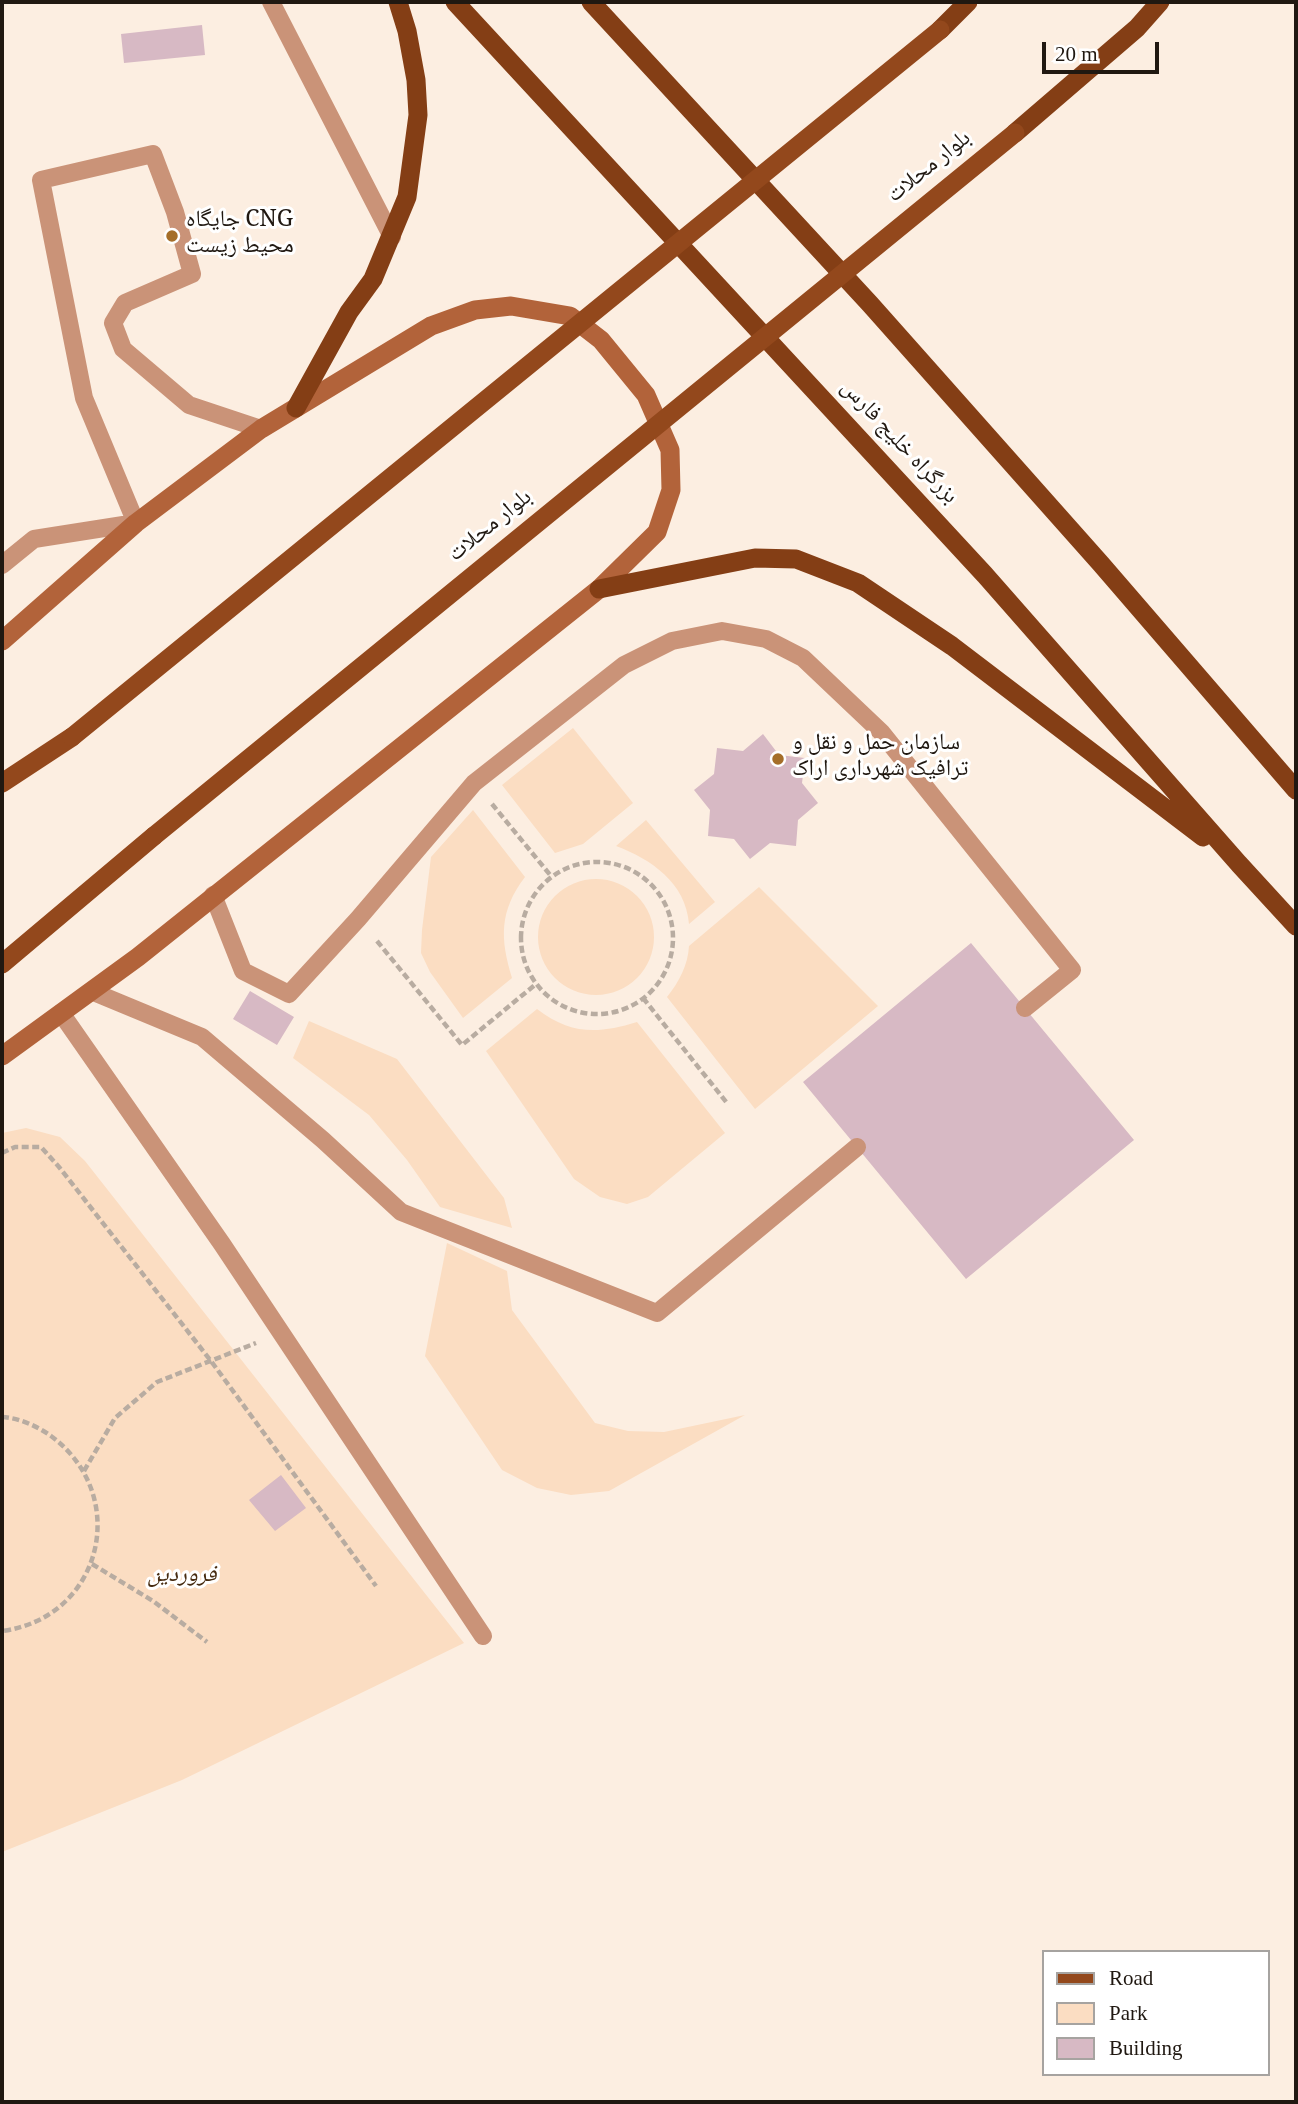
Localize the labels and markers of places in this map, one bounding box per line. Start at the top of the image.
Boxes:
place label: جایگاه CNG محیط زیست [186,209,294,263]
marker: جایگاه CNG محیط زیست [164,228,180,244]
place label: سازمان حمل و نقل و ترافیک شهرداری اراک [792,732,968,786]
marker: سازمان حمل و نقل و ترافیک شهرداری اراک [770,751,786,767]

